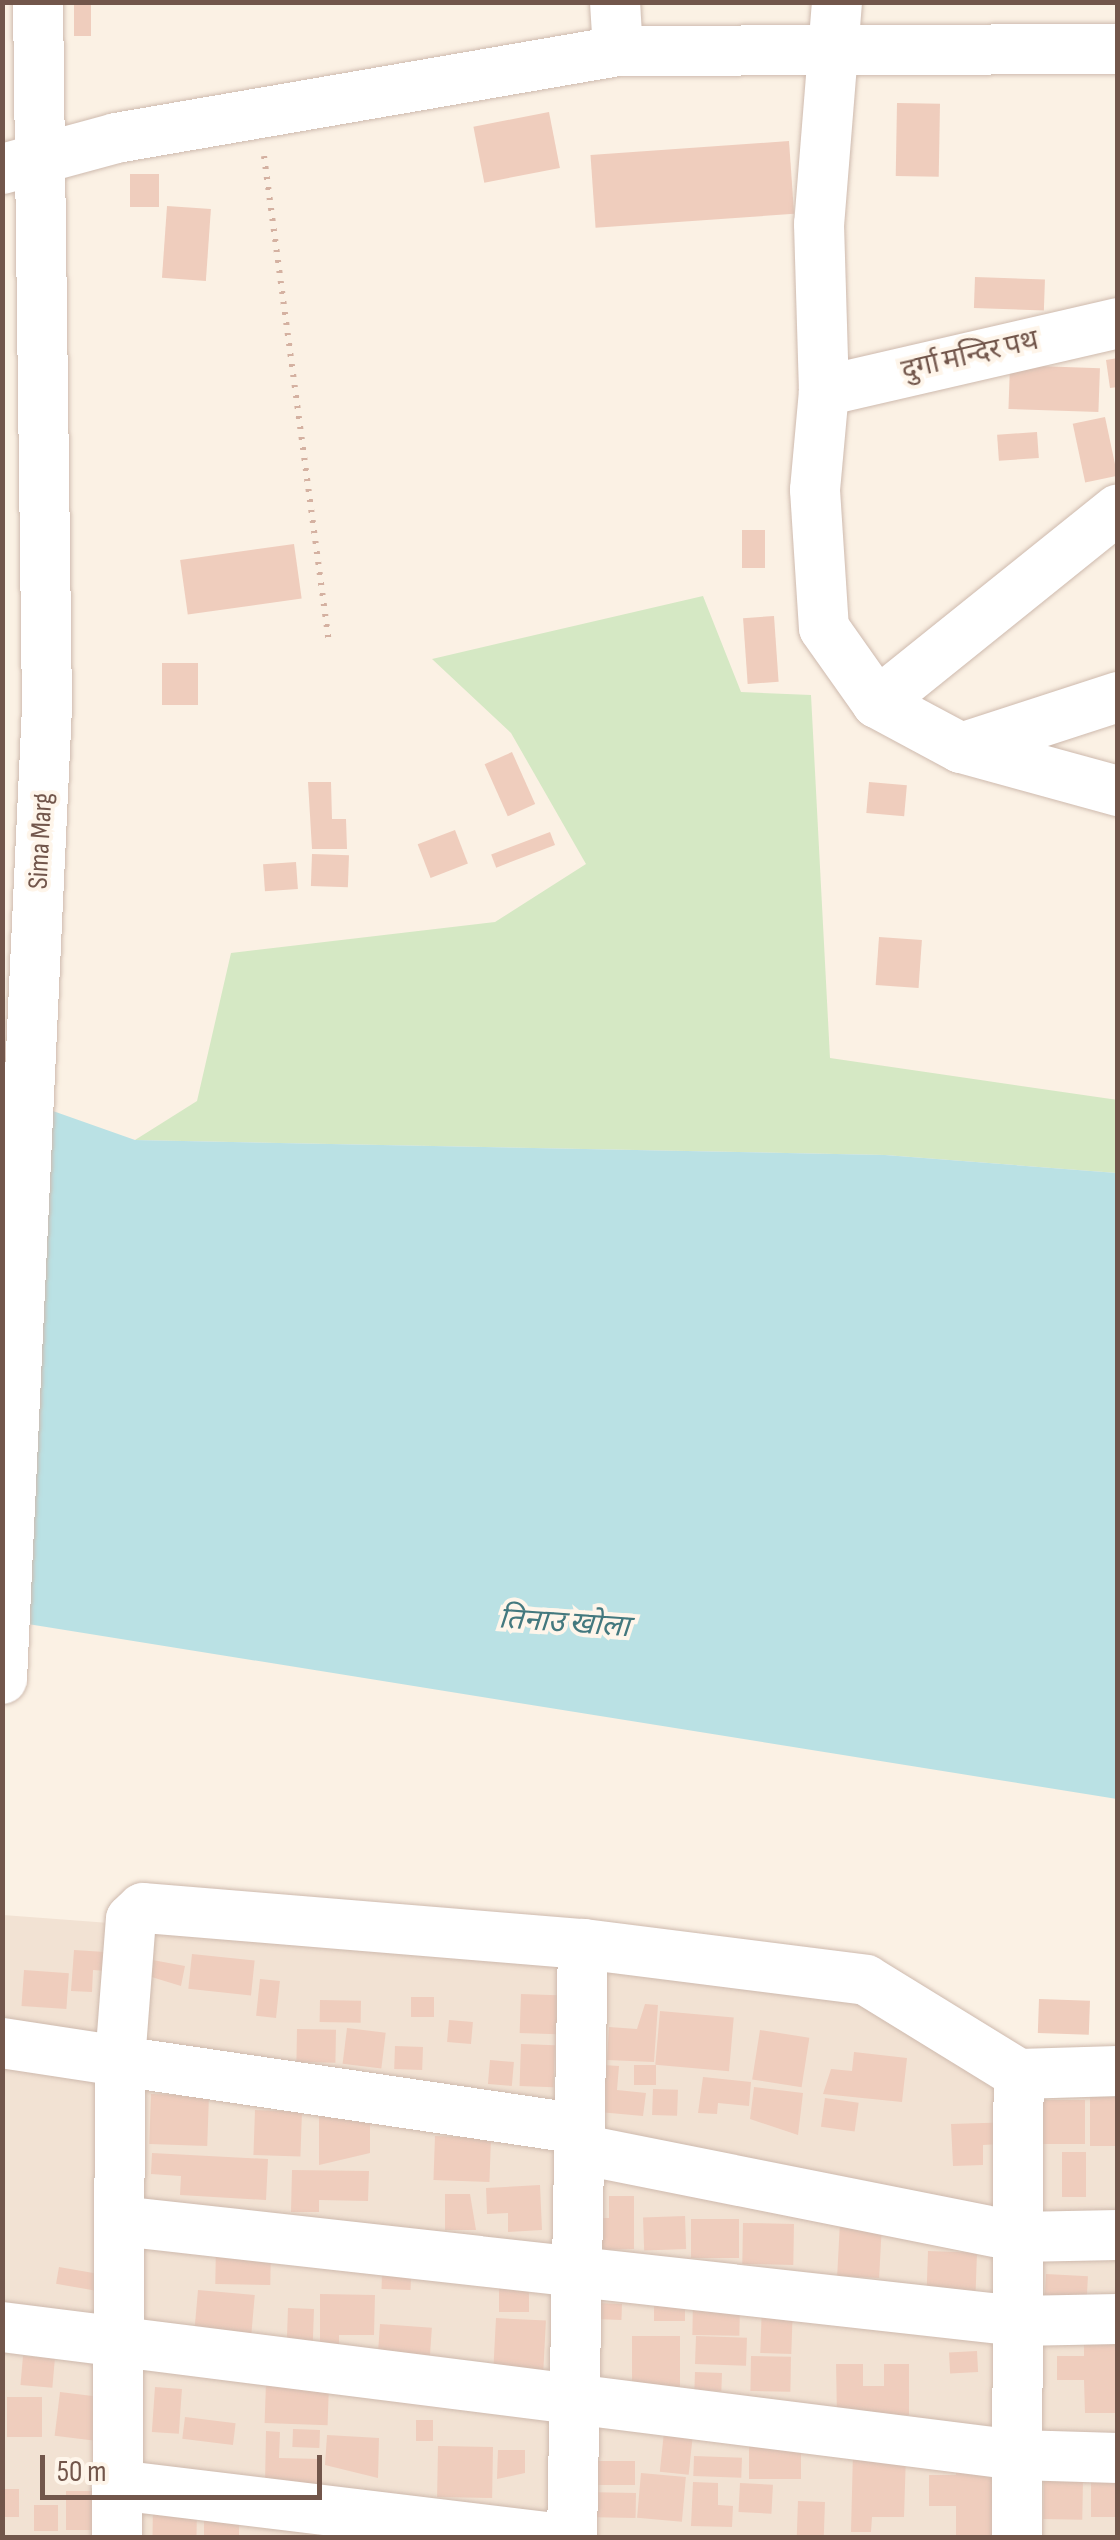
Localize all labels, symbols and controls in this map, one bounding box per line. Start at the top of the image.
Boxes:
street label: दुर्गा मन्दिर पथ [898,324,1042,388]
street label: Sima Marg [22,792,60,890]
water label: तिनाउ खोला [497,1600,631,1646]
scale bar [45,2435,328,2497]
text: 50 m [57,2454,106,2490]

